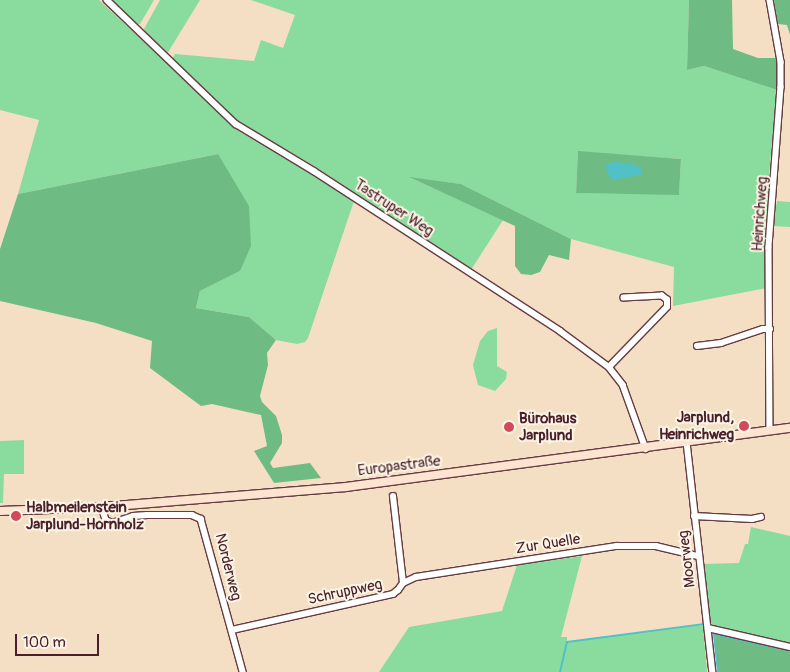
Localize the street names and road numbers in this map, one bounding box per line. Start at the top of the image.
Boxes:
street label: Tastruper Weg [351,176,437,240]
street label: Heinrichweg [748,176,772,252]
street label: Europastraße [357,452,441,480]
street label: Moorweg [675,529,699,589]
street label: Zur Quelle [514,530,582,558]
street label: Norderweg [211,532,245,602]
street label: Schruppweg [306,575,384,609]

